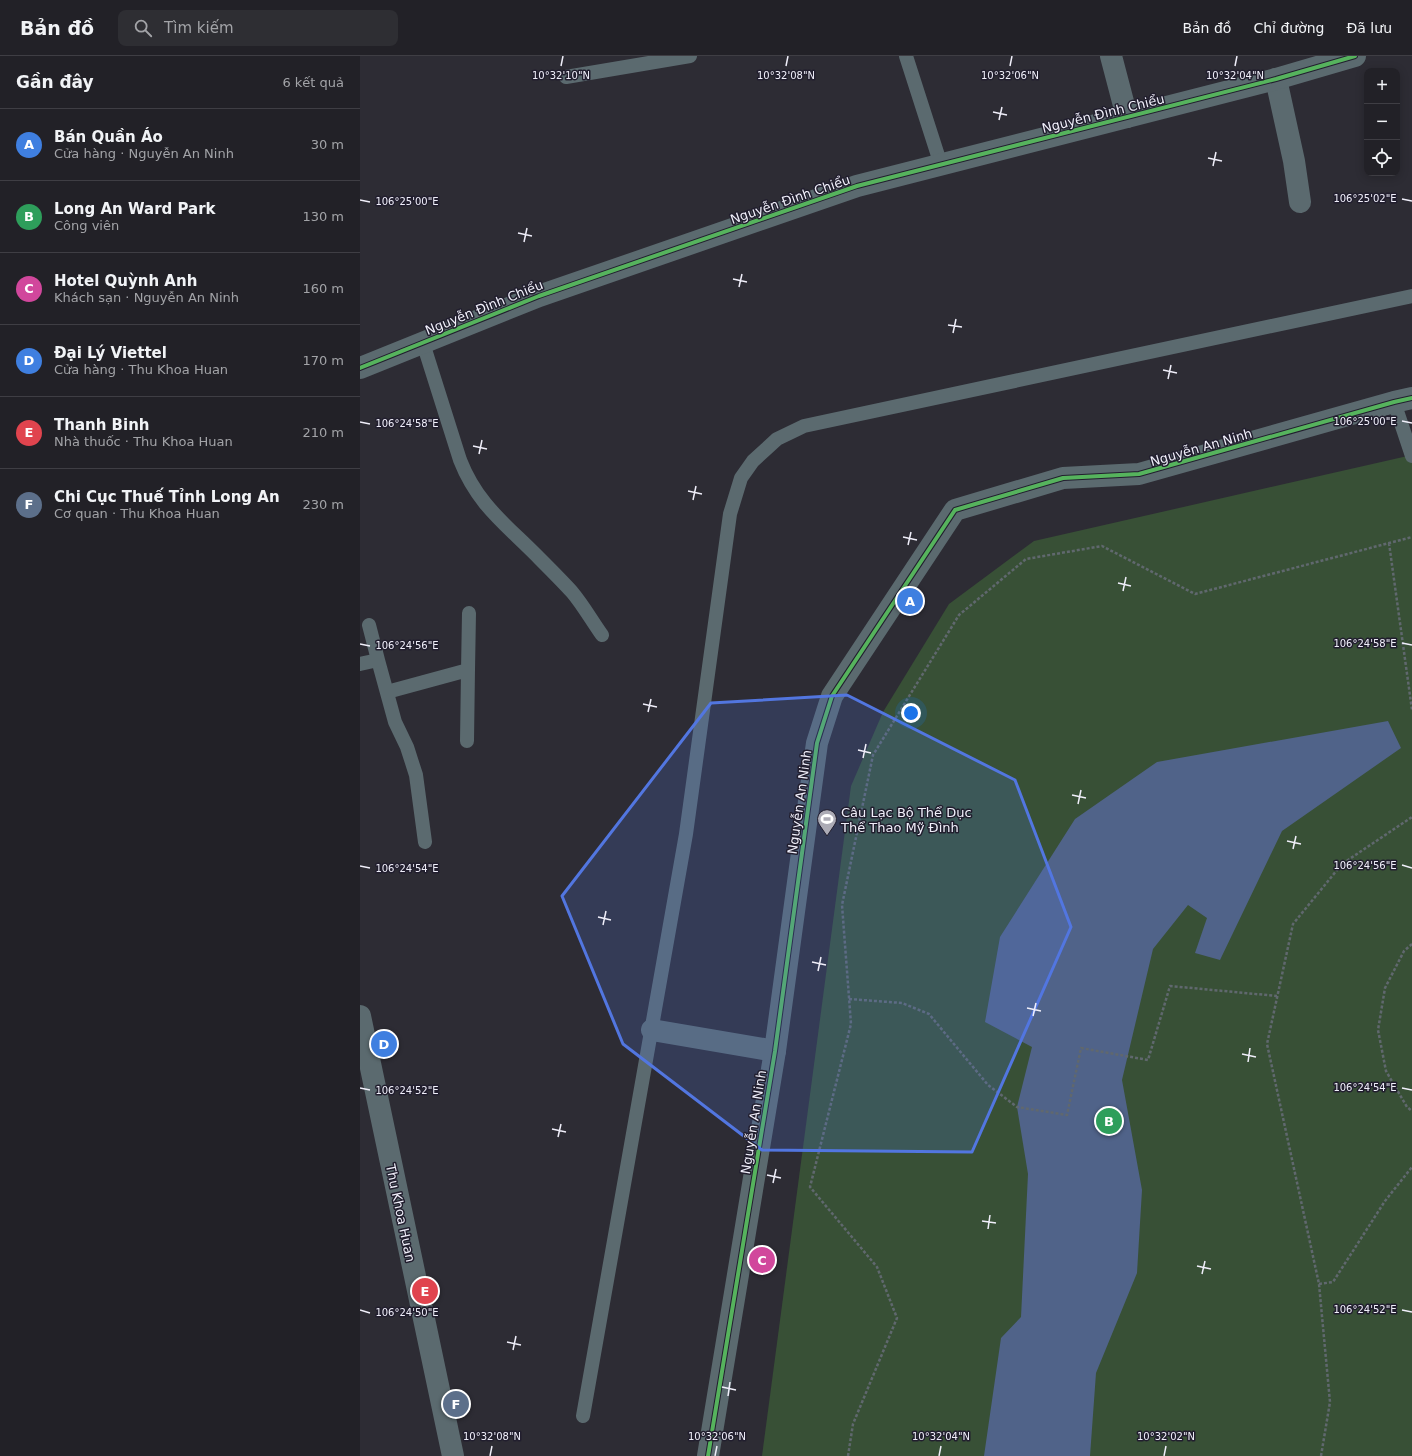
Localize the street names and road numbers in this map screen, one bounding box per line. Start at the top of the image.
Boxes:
street label: Nguyễn Đình Chiểu [1040,91,1166,136]
street label: Nguyễn Đình Chiểu [728,172,852,227]
street label: Nguyễn Đình Chiểu [423,277,545,338]
street label: Nguyễn An Ninh [1148,426,1254,469]
street label: Nguyễn An Ninh [785,749,814,855]
street label: Nguyễn An Ninh [738,1069,769,1175]
street label: Thu Khoa Huan [383,1162,418,1263]

